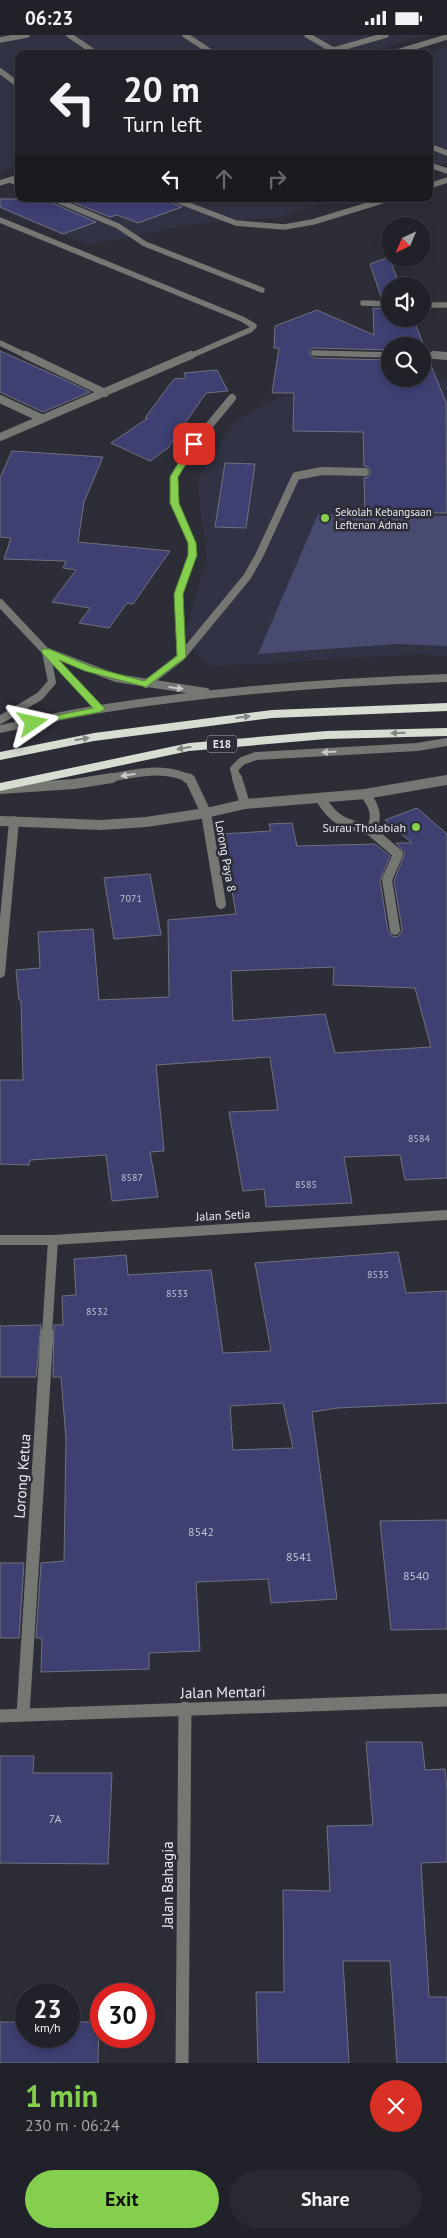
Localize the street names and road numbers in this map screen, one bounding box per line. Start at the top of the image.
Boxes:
road number: E18 [207,736,237,753]
street label: Lorong Paya 8 [212,819,240,893]
street label: Jalan Setia [194,1206,251,1224]
street label: Lorong Ketua [10,1433,34,1519]
street label: Jalan Mentari [179,1682,266,1702]
street label: Jalan Bahagia [158,1841,177,1930]

